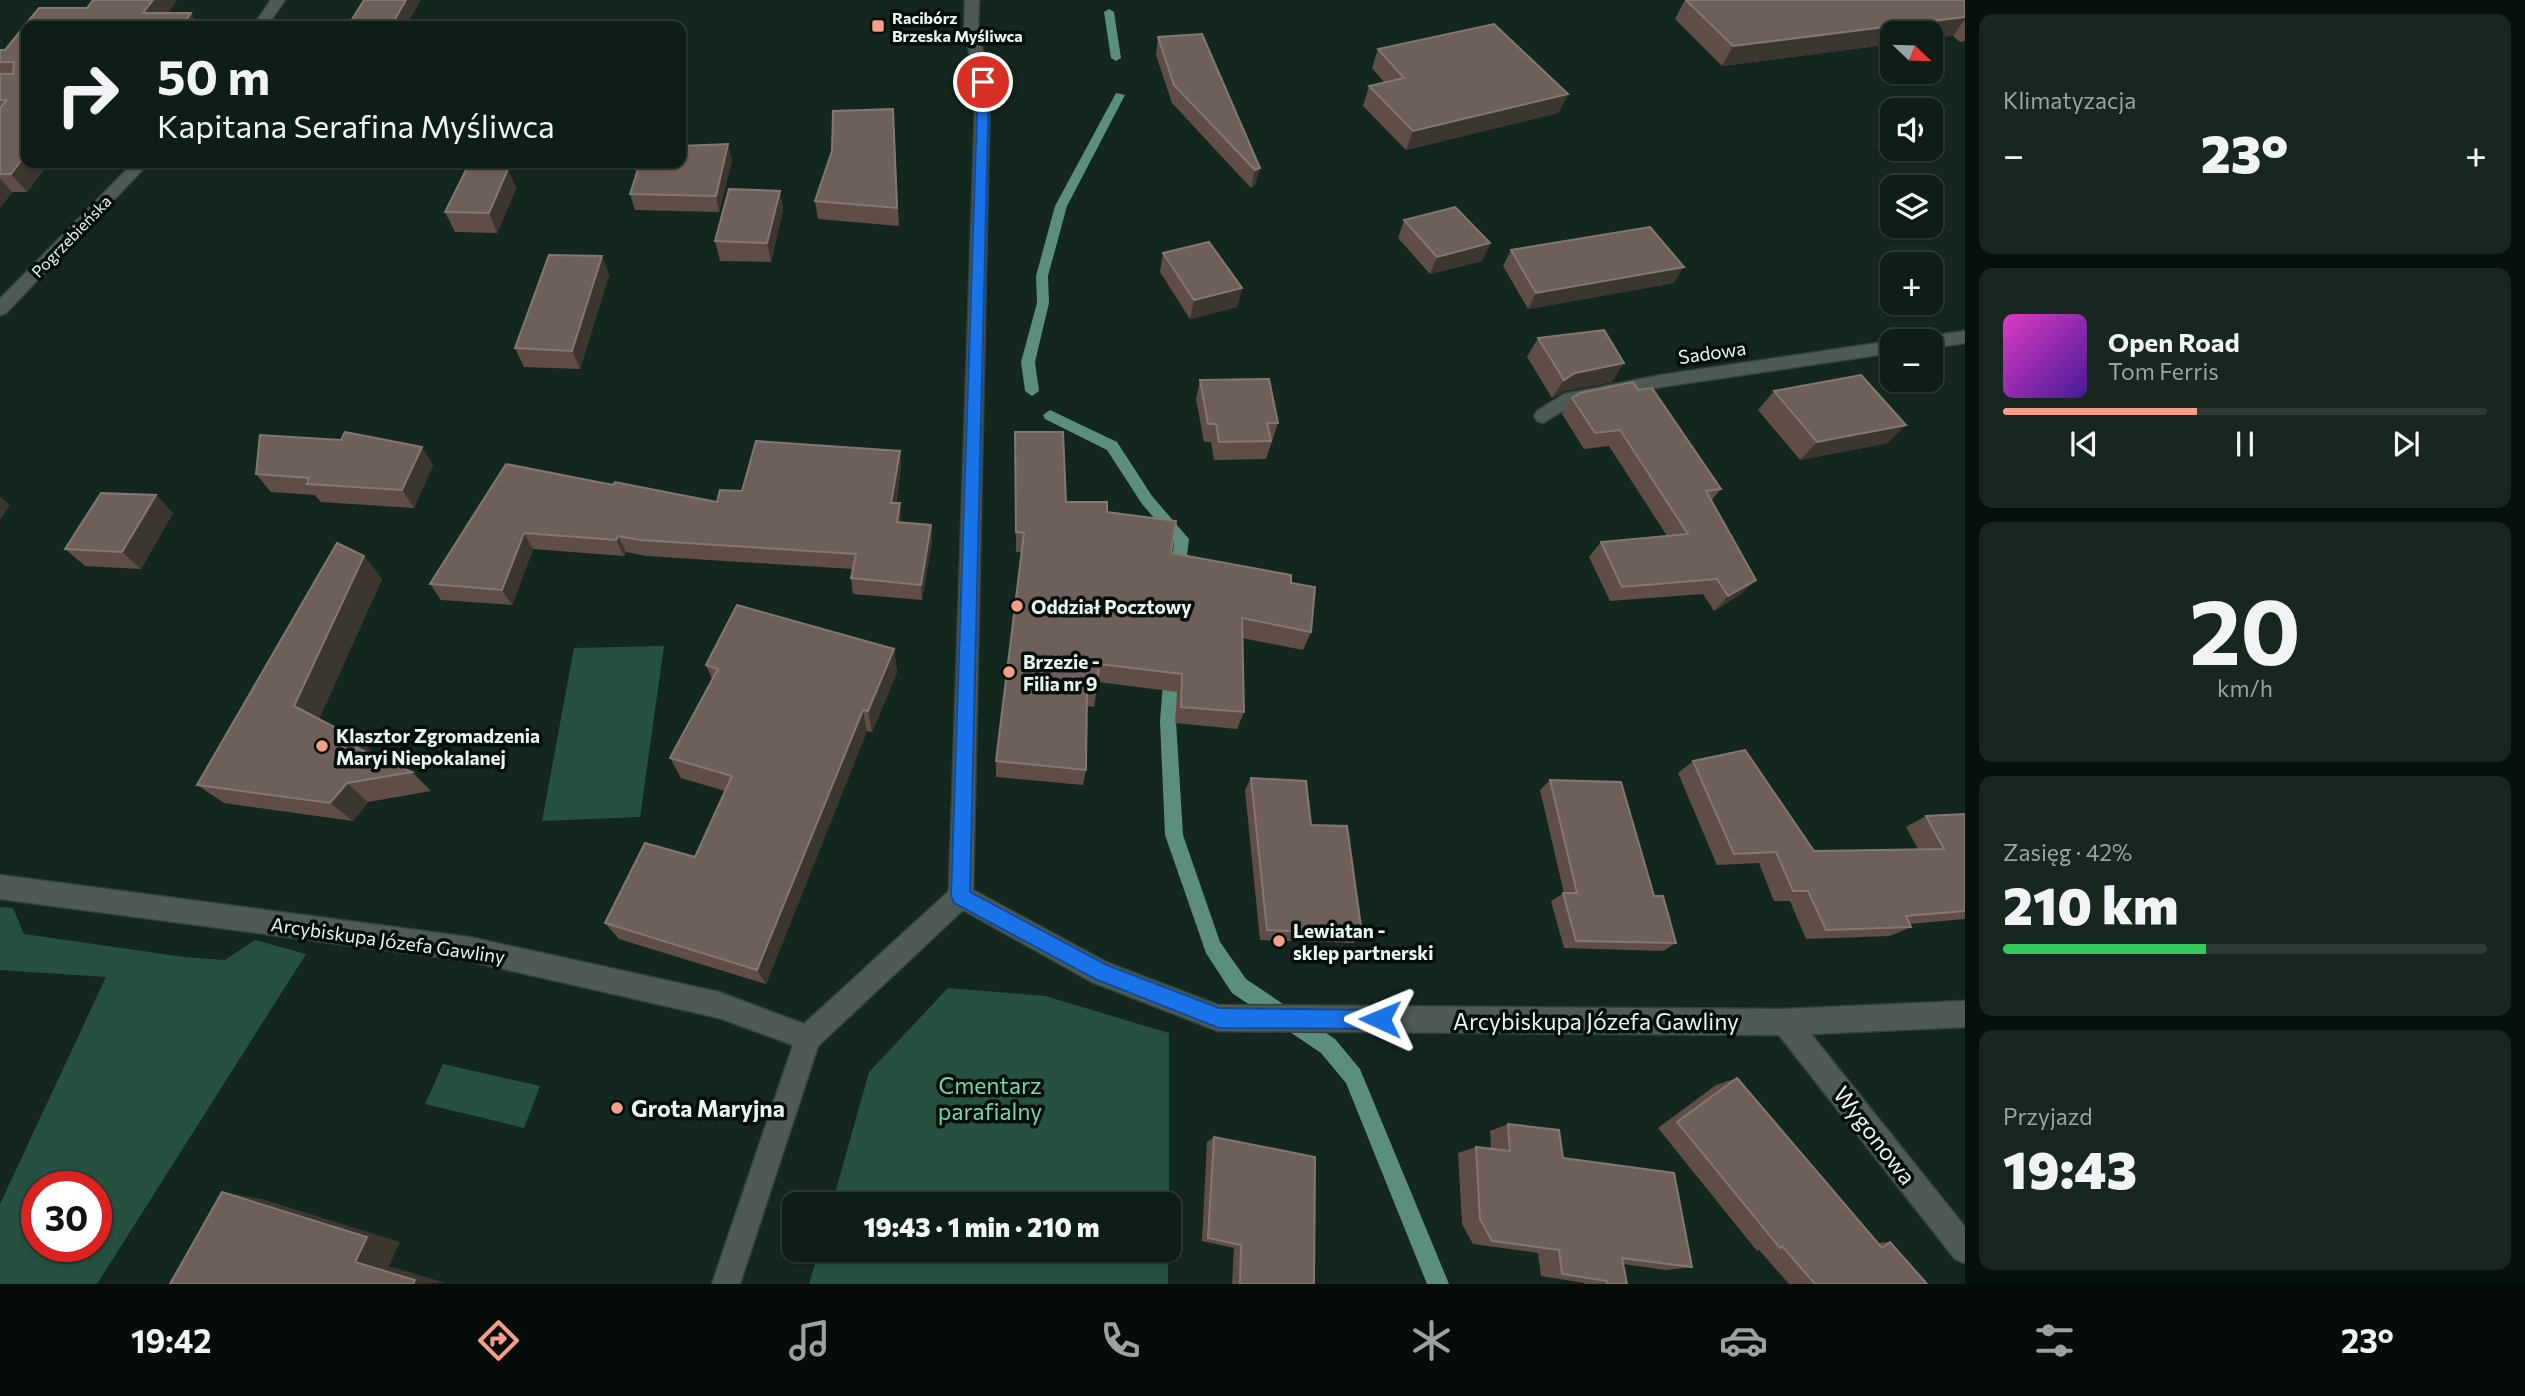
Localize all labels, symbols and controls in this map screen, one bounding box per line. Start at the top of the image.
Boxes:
place label: Racibórz Brzeska Myśliwca [892,8,1023,45]
marker: Racibórz Brzeska Myśliwca [870,18,886,34]
north arrow [1880,21,1942,84]
map controls [1880,21,1943,392]
text: 50 m [157,45,270,105]
icon: right [42,49,133,140]
pin [953,52,1013,112]
icon: arrive [964,63,1002,101]
text: Klimatyzacja [2003,86,2136,114]
button: sound [1880,98,1943,161]
text: Kapitana Serafina Myśliwca [157,105,555,145]
text: 23° [2201,120,2288,184]
text: − [2003,130,2025,177]
text: + [2465,130,2487,177]
button: layers [1880,175,1943,238]
street label: Pogrzebieńska [27,191,115,281]
button: + [1880,252,1943,315]
text: Open Road [2108,326,2240,357]
button: − [1880,329,1943,392]
street label: Sadowa [1677,336,1747,368]
text: Tom Ferris [2108,357,2219,385]
icon: previous [2065,425,2103,463]
icon: pause [2226,425,2264,463]
icon: next [2387,425,2425,463]
text: 20 [2189,572,2301,684]
place label: Oddział Pocztowy [1031,595,1192,618]
marker: Oddział Pocztowy [1009,598,1025,614]
place label: Brzezie - Filia nr 9 [1023,650,1100,695]
marker: Brzezie - Filia nr 9 [1001,664,1017,680]
text: km/h [2217,674,2273,702]
place label: Klasztor Zgromadzenia Maryi Niepokalanej [336,724,540,769]
marker: Klasztor Zgromadzenia Maryi Niepokalanej [314,738,330,754]
text: Zasięg · 42% [2003,838,2132,866]
text: 210 km [2003,872,2178,936]
street label: Arcybiskupa Józefa Gawliny [269,912,507,968]
place label: Lewiatan - sklep partnerski [1293,919,1434,964]
marker: Lewiatan - sklep partnerski [1271,933,1287,949]
position arrow [1343,982,1417,1056]
street label: Arcybiskupa Józefa Gawliny [1453,1007,1739,1035]
park label: Cmentarz parafialny [938,1071,1042,1125]
street label: Wygonowa [1828,1080,1922,1190]
place label: Grota Maryjna [631,1094,785,1122]
marker: Grota Maryjna [609,1100,625,1116]
text: Przyjazd [2003,1102,2093,1130]
text: 19:43 [2003,1136,2137,1200]
speed limit sign: 30 [21,1171,112,1262]
text: 19:43 · 1 min · 210 m [863,1211,1100,1242]
icon: directions [474,1316,523,1365]
icon: music [785,1316,834,1365]
icon: phone [1096,1316,1145,1365]
icon: climate [1407,1316,1456,1365]
icon: car [1719,1316,1768,1365]
icon: filters [2030,1316,2079,1365]
text: 19:42 [131,1320,211,1360]
text: 23° [2341,1320,2394,1360]

